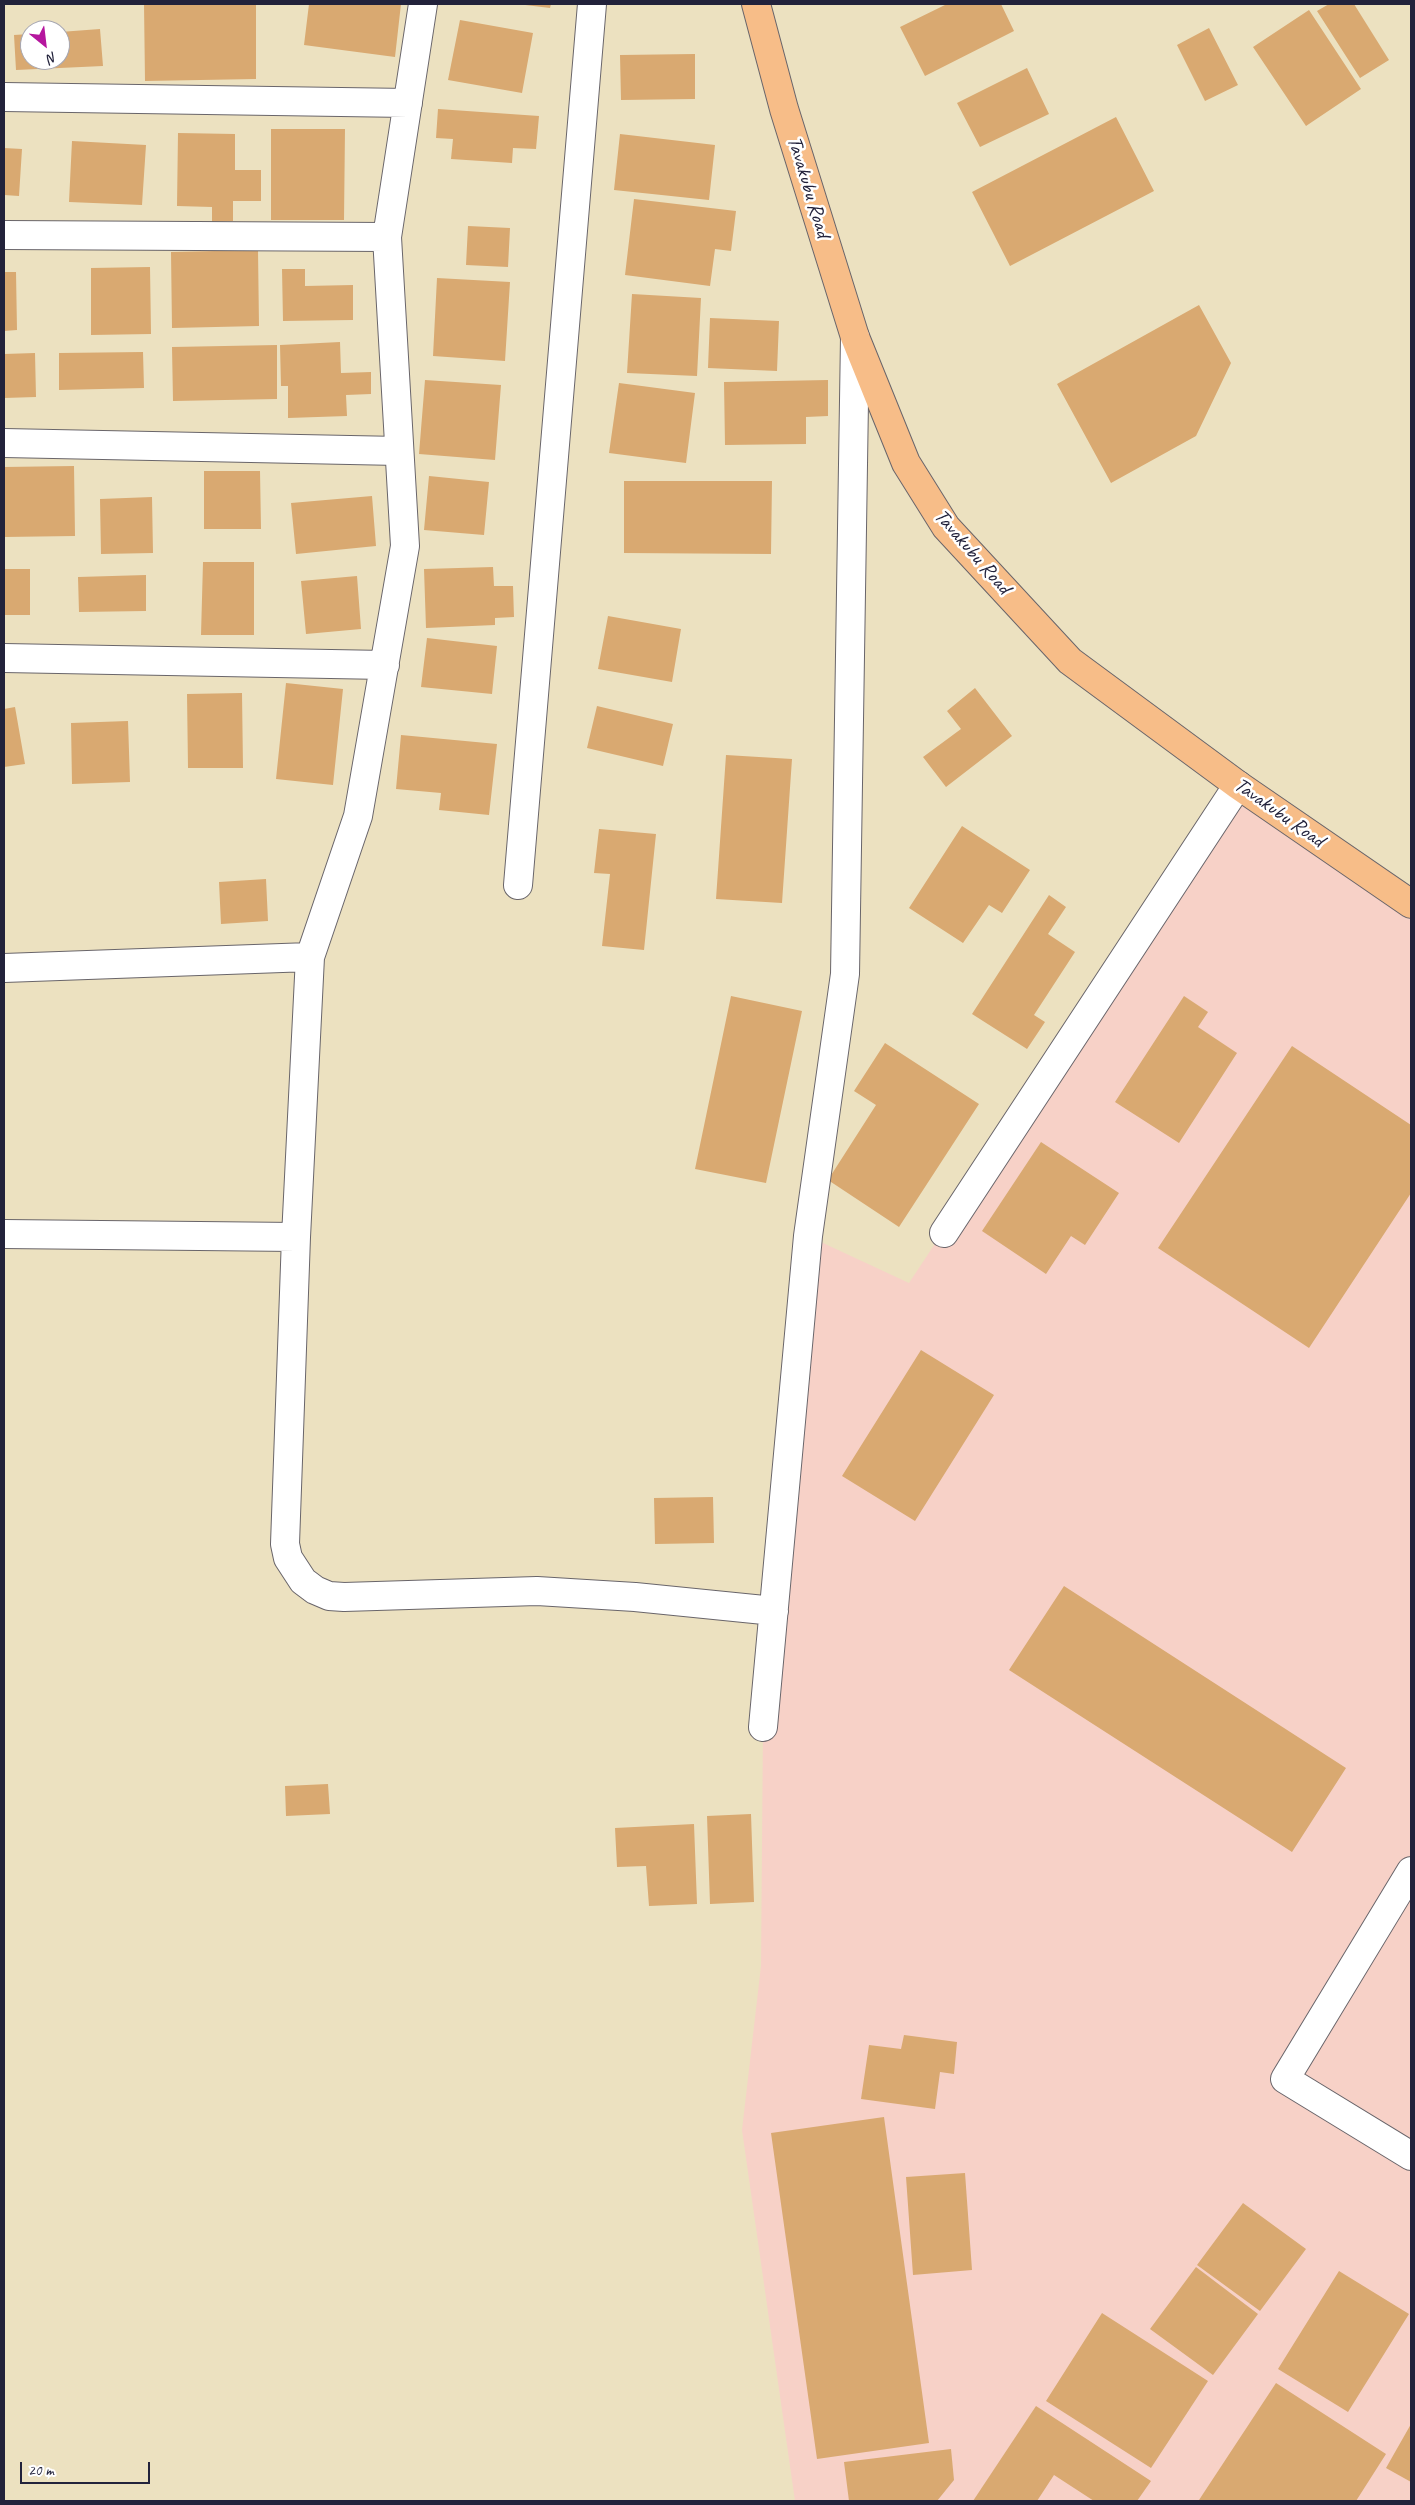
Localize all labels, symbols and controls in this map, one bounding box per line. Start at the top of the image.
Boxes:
north arrow [20,20,70,70]
text: N [44,48,60,67]
street label: Tavakubu Road [781,133,835,241]
street label: Tavakubu Road [928,504,1016,600]
street label: Tavakubu Road [1229,773,1329,853]
scale bar [22,2452,152,2484]
text: 20 m [28,2461,54,2480]

